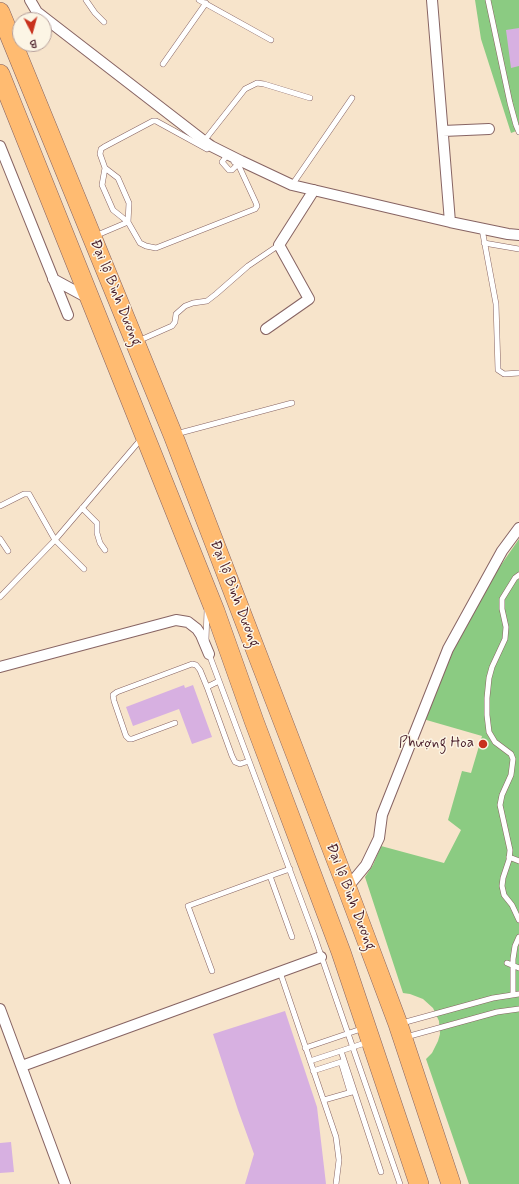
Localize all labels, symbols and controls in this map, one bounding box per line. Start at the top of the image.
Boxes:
north arrow [12,12,52,52]
text: B [29,36,37,50]
street label: Đại lộ Bình Dương [85,237,145,349]
street label: Đại lộ Bình Dương [205,538,263,650]
place label: Phượng Hoa [399,735,474,753]
marker: Phượng Hoa [477,738,489,750]
street label: Đại lộ Bình Dương [321,841,379,953]

